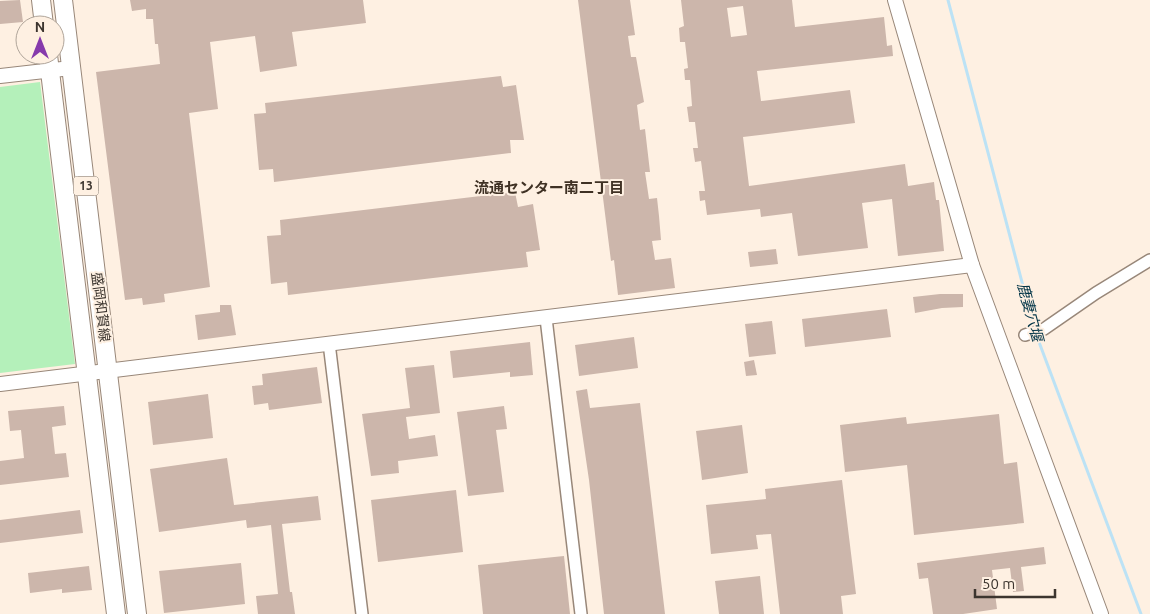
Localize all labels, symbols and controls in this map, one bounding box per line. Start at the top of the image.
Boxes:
north arrow [15,15,65,65]
text: N [35,19,45,35]
road number: 13 [74,177,98,196]
district label: 流通センター南二丁目 [474,179,624,196]
street label: 盛岡和賀線 [89,271,113,343]
water label: 鹿妻穴堰 [1015,281,1047,346]
scale bar [975,566,1055,598]
text: 50 m [982,575,1015,592]

